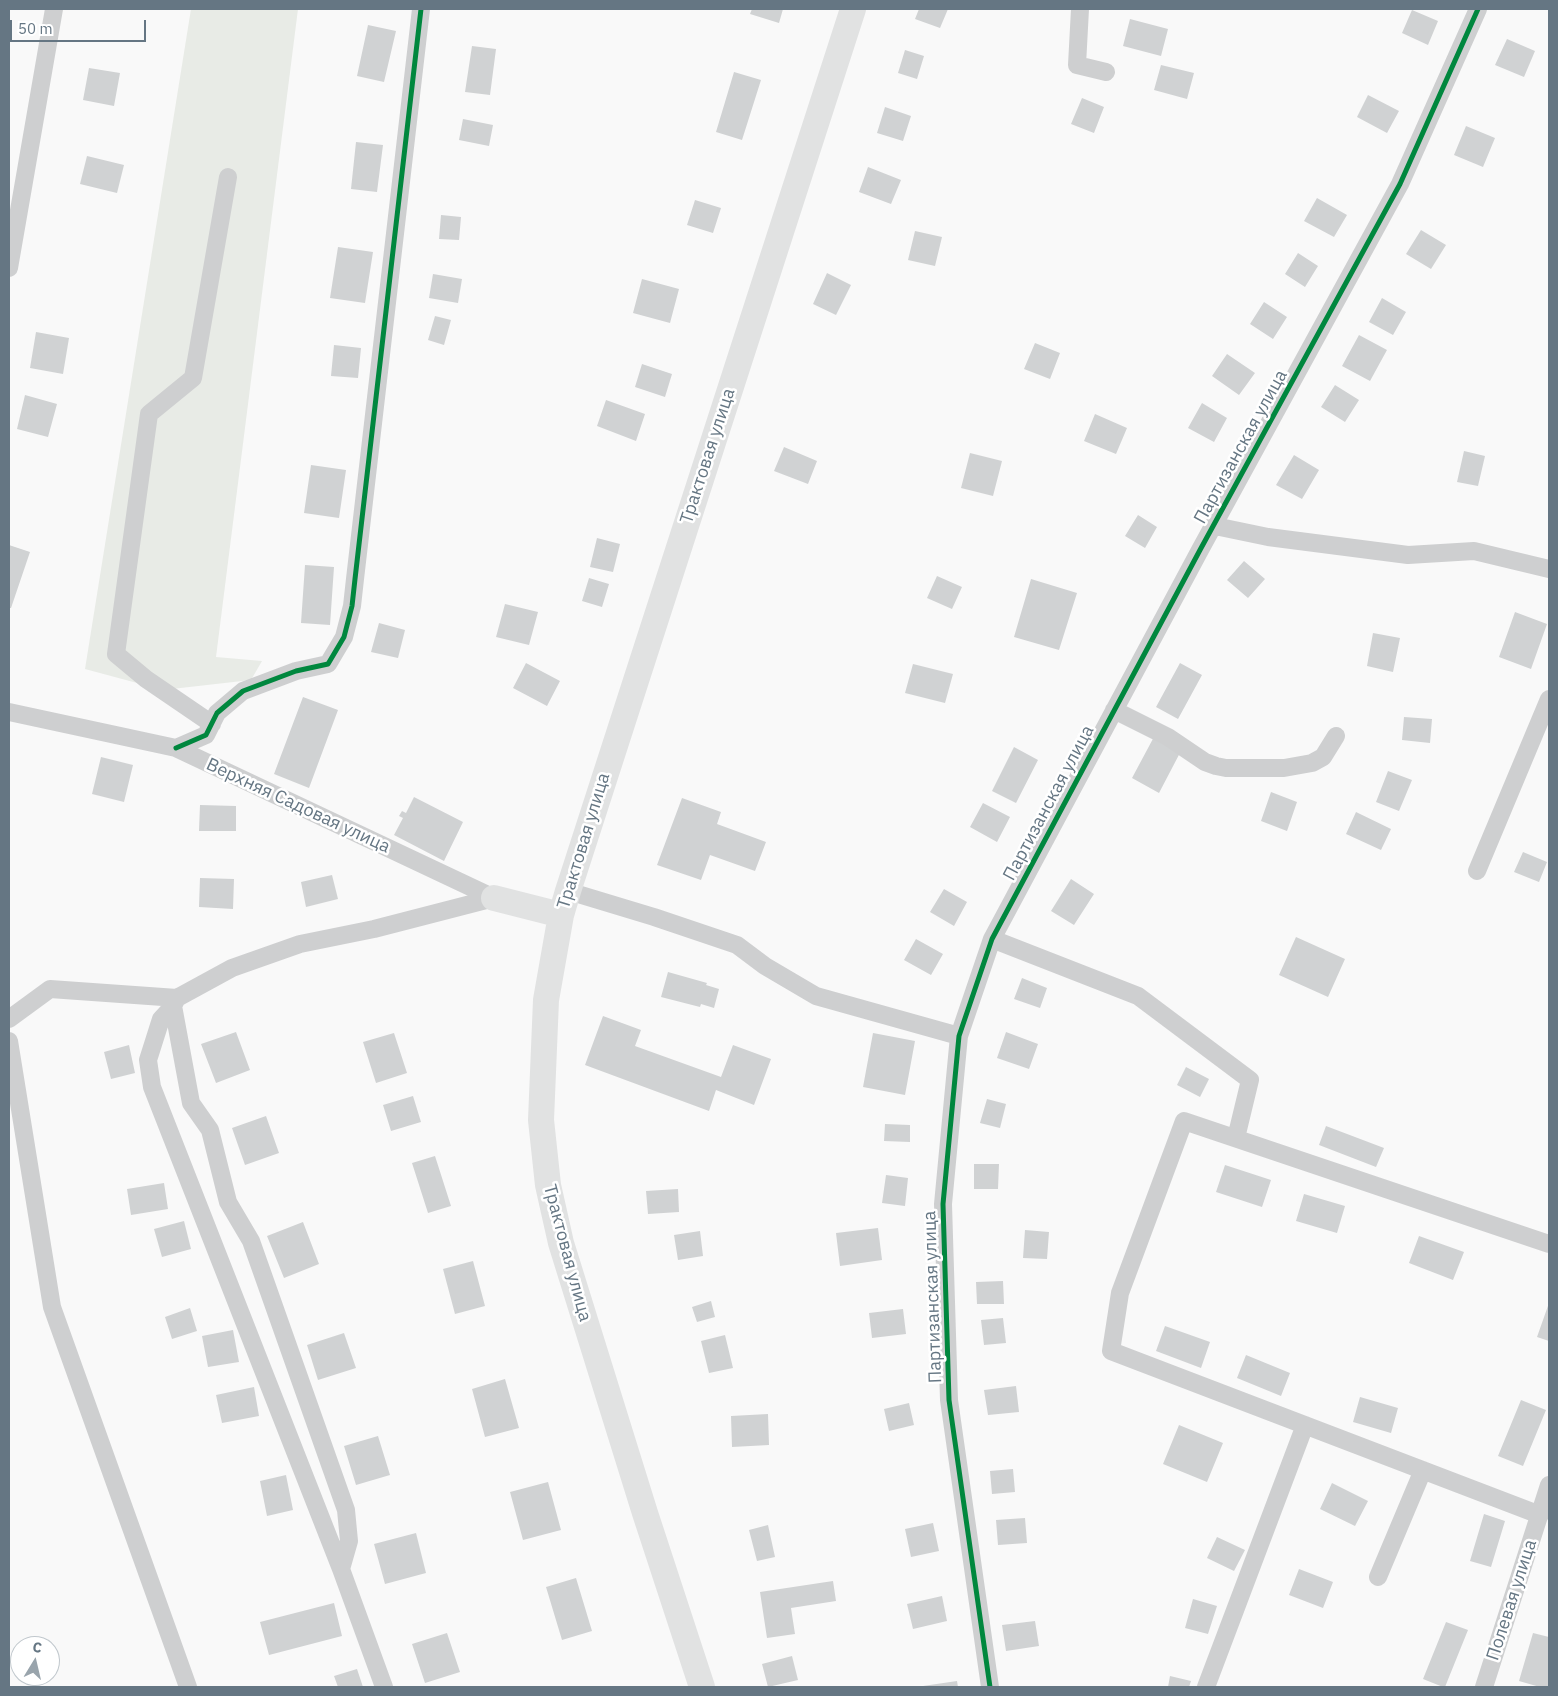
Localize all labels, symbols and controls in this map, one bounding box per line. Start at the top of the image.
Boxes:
scale bar [12,10,149,42]
text: 50 m [18,19,53,38]
street label: Партизанская улица [1190,366,1292,528]
street label: Трактовая улица [676,386,740,526]
street label: Партизанская улица [999,722,1099,884]
street label: Верхняя Садовая улица [203,754,393,858]
street label: Трактовая улица [553,770,615,912]
street label: Трактовая улица [538,1182,596,1324]
street label: Партизанская улица [919,1210,947,1384]
street label: Полевая улица [1482,1537,1542,1663]
north arrow [10,1636,60,1686]
text: С [31,1638,43,1657]

